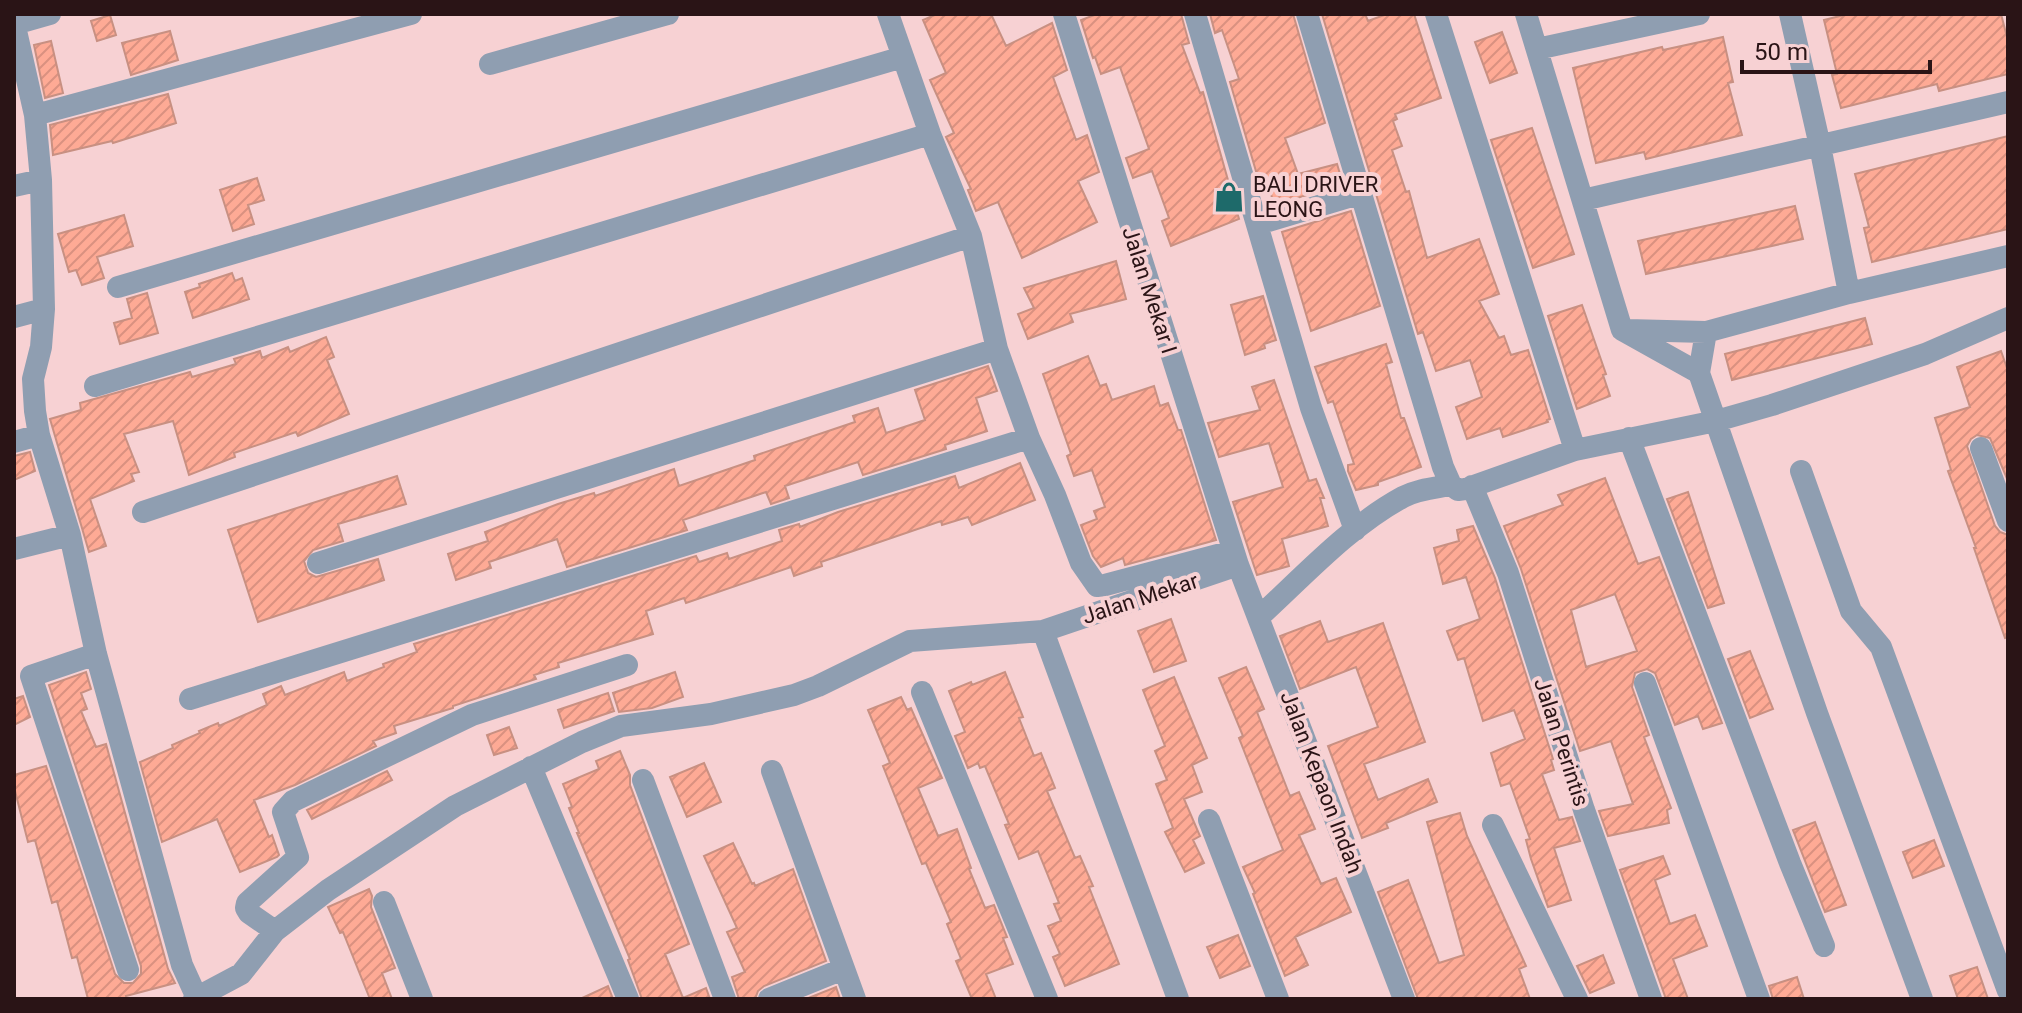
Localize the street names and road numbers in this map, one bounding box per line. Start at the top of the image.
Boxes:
street label: Jalan Mekar I [1117,224,1182,357]
street label: Jalan Mekar [1079,568,1202,629]
street label: Jalan Perintis [1529,675,1594,809]
street label: Jalan Kepaon Indah [1275,687,1368,877]

